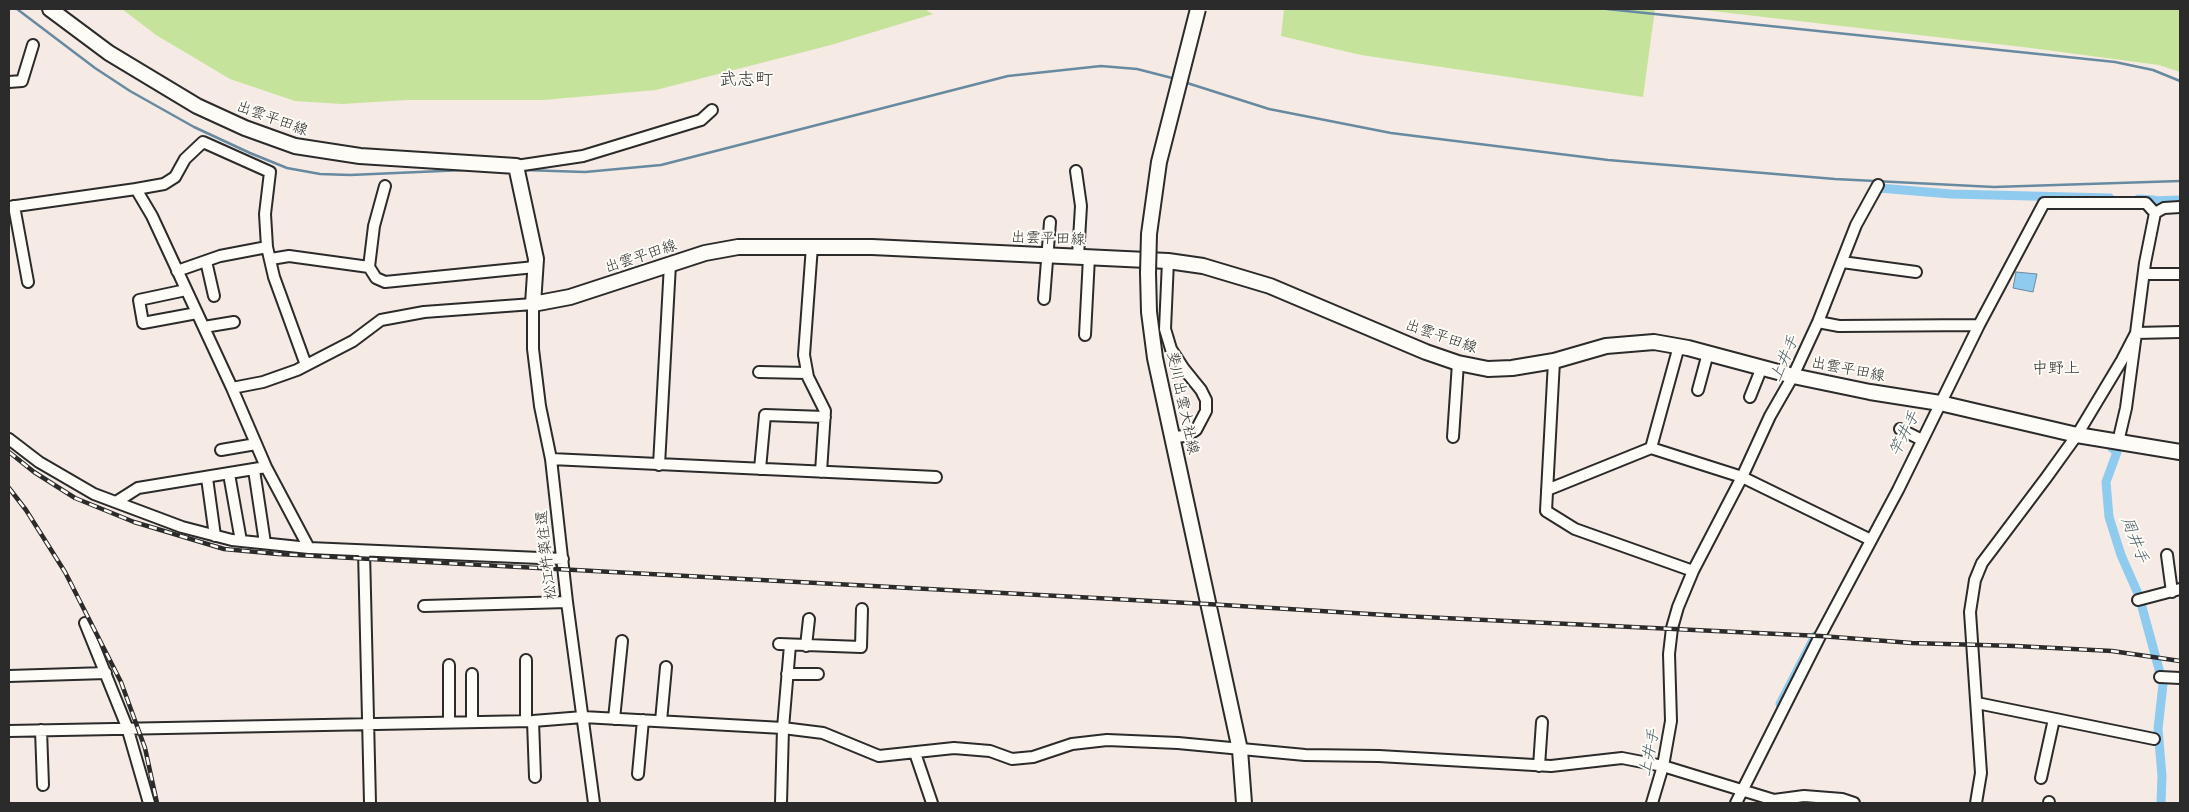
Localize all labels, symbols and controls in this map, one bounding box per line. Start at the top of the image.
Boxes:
district label: 武志町 [719,69,773,91]
street label: 出雲平田線 [234,98,310,140]
street label: 出雲平田線 [1010,229,1086,249]
street label: 出雲平田線 [603,237,679,277]
street label: 出雲平田線 [1403,316,1479,358]
water label: 上井手 [1766,333,1804,385]
street label: 斐川出雲大社線 [1162,350,1202,456]
street label: 出雲平田線 [1809,354,1887,386]
district label: 中野上 [2032,359,2080,379]
water label: 竿井手 [1886,408,1924,460]
street label: 松江杵築往還 [533,509,561,601]
water label: 周井手 [2116,514,2152,566]
water label: 上井手 [1636,728,1664,778]

